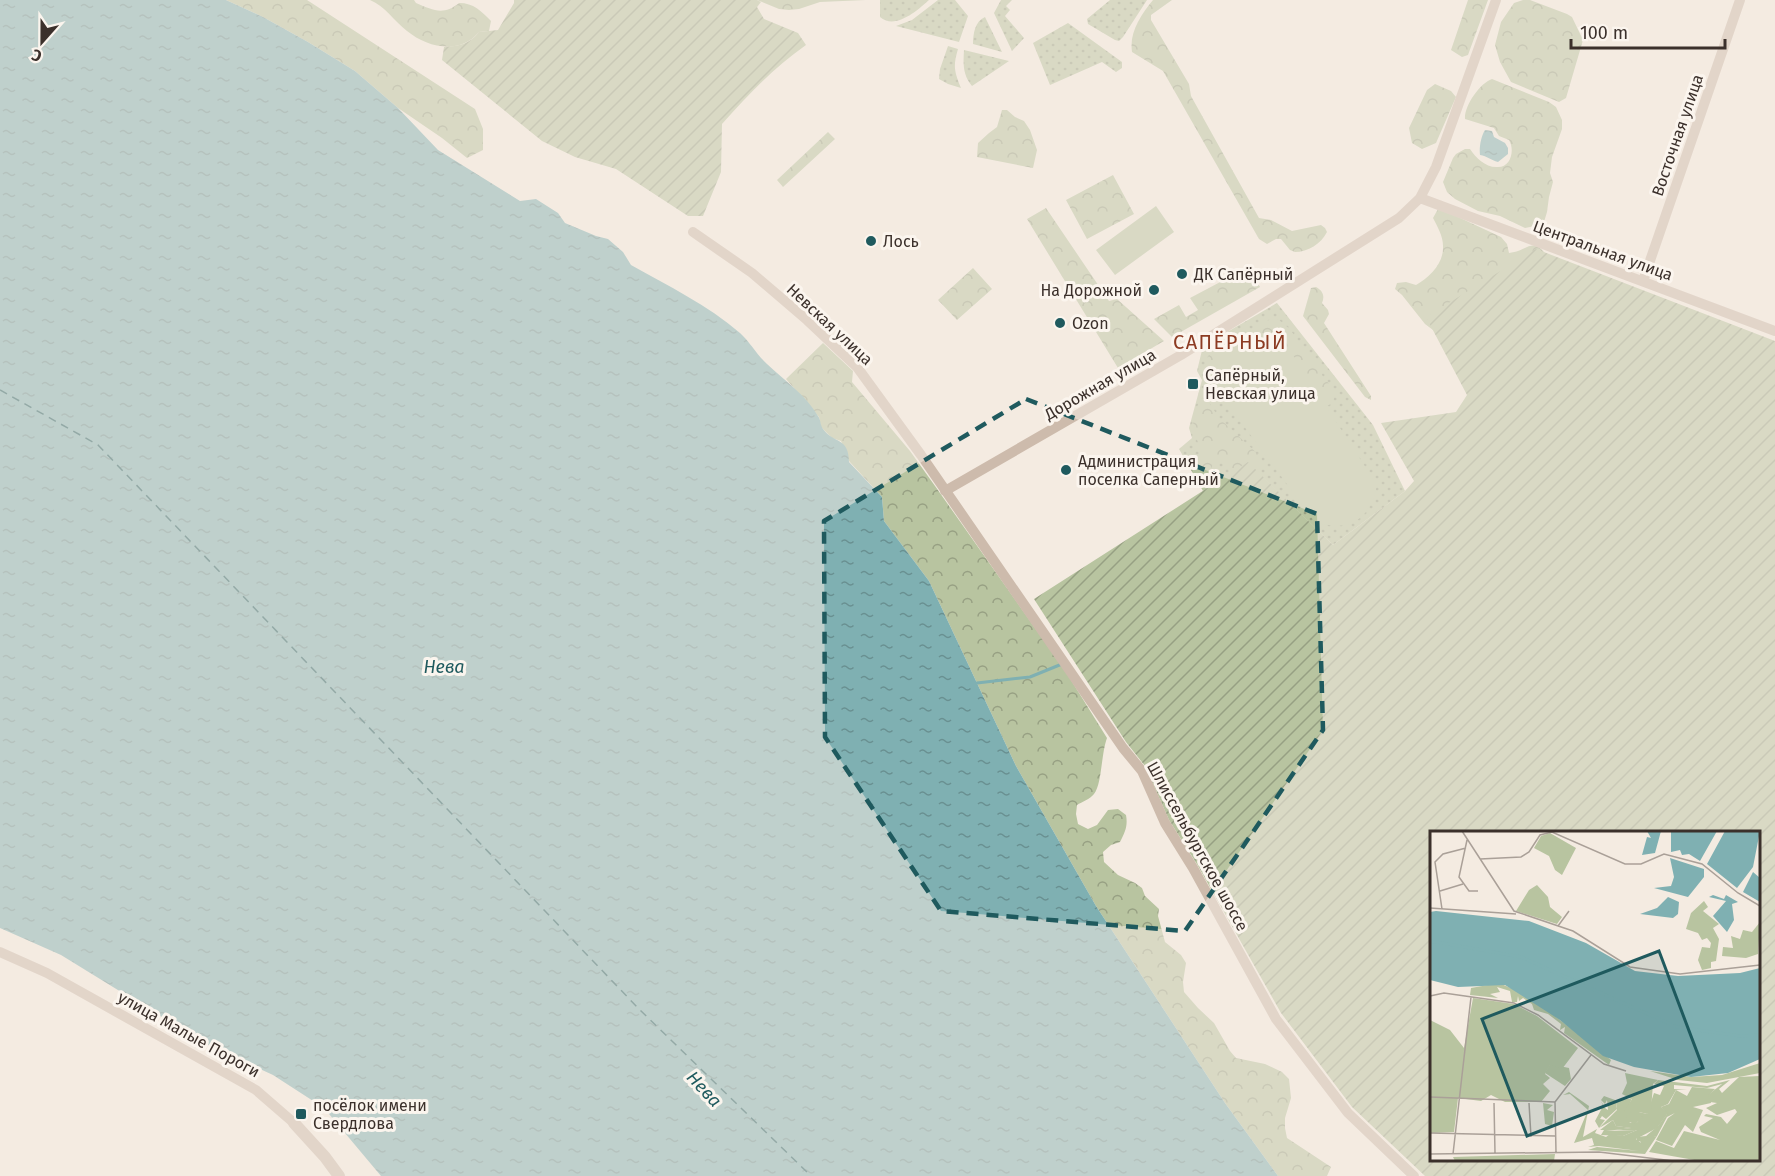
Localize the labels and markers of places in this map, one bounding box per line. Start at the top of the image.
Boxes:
place label: Лось [883,232,919,251]
marker: Лось [864,234,878,248]
place label: ДК Сапёрный [1193,265,1293,284]
marker: ДК Сапёрный [1175,267,1189,281]
place label: На Дорожной [1040,281,1142,300]
marker: На Дорожной [1147,283,1161,297]
place label: Ozon [1072,314,1109,333]
marker: Ozon [1053,316,1067,330]
place label: Сапёрный, Невская улица [1205,366,1316,403]
marker: Сапёрный, Невская улица [1186,377,1200,391]
place label: Администрация поселка Саперный [1078,452,1219,489]
marker: Администрация поселка Саперный [1059,463,1073,477]
place label: посёлок имени Свердлова [313,1096,427,1133]
marker: посёлок имени Свердлова [294,1107,308,1121]

